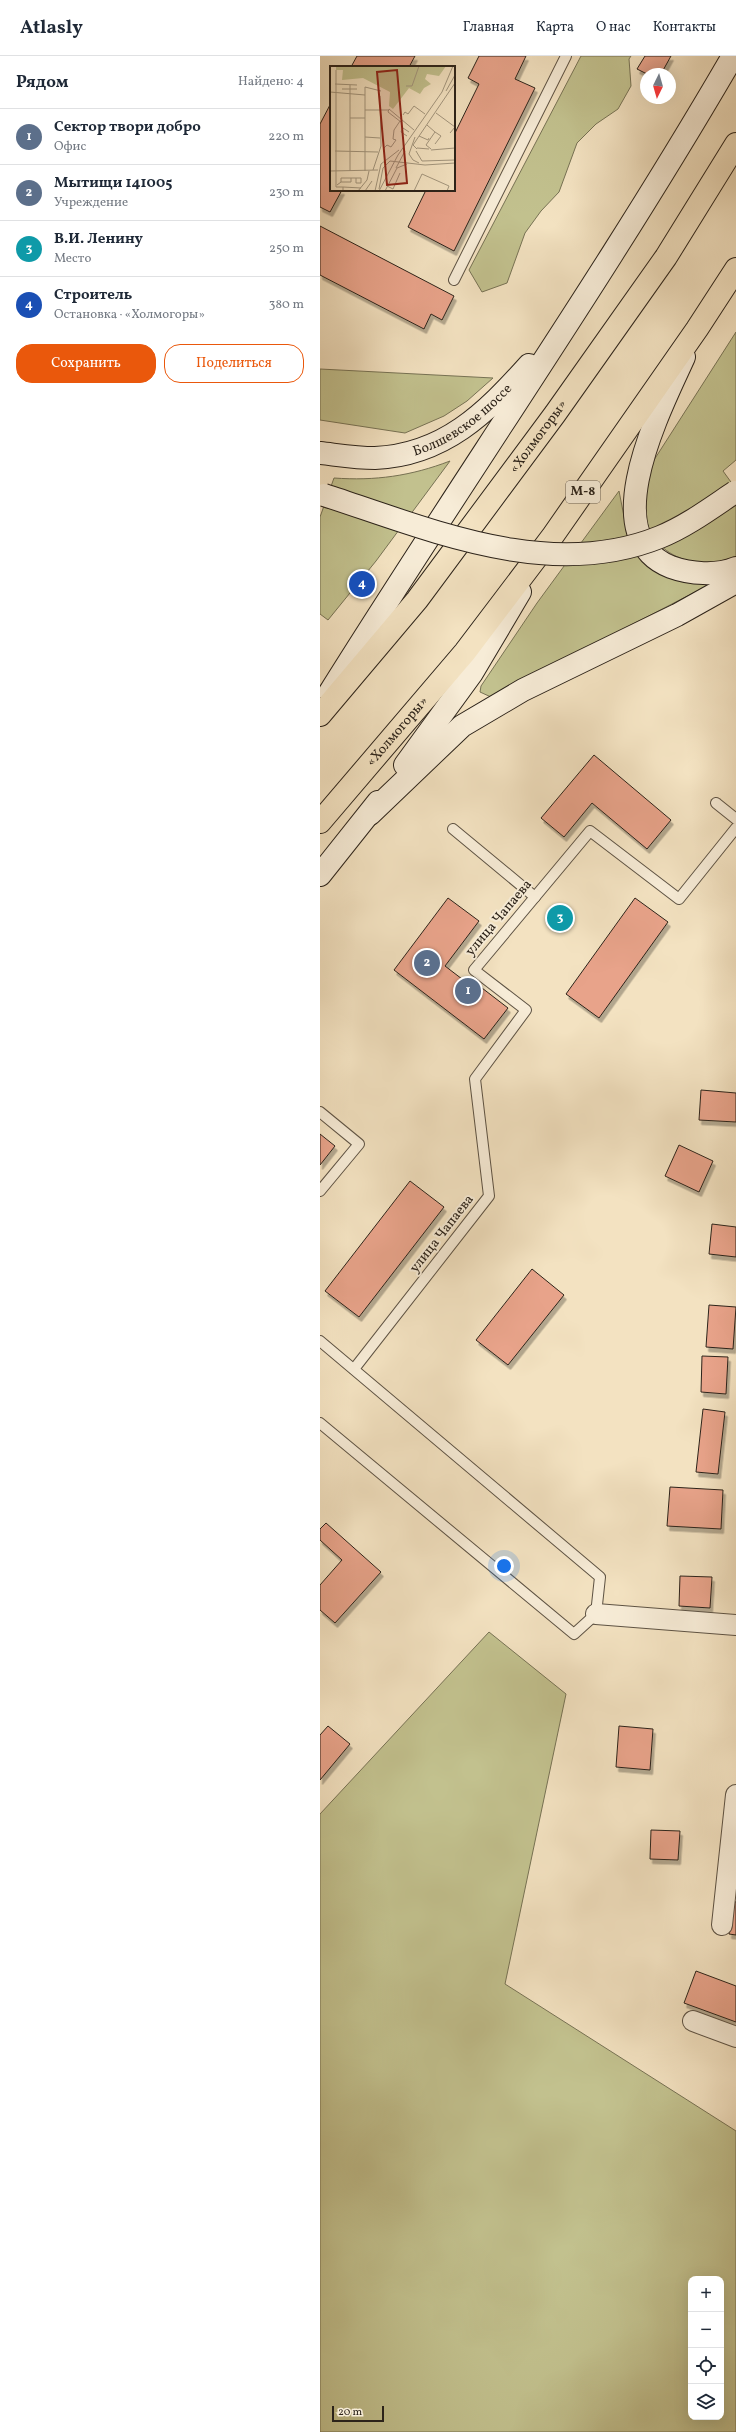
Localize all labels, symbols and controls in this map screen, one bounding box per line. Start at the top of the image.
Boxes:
text: Atlasly [20,15,83,41]
text: Главная [463,18,514,37]
text: Карта [536,18,574,37]
text: О нас [596,18,631,37]
text: Контакты [653,18,716,37]
inset map [330,66,455,191]
north arrow [640,68,676,104]
text: Рядом [16,71,69,94]
text: Найдено: 4 [238,73,304,91]
text: Сектор твори добро [54,117,201,138]
text: 1 [26,128,32,146]
text: 220 m [268,128,304,146]
text: Офис [54,138,86,156]
text: Мытищи 141005 [54,173,172,194]
text: 2 [26,184,32,202]
text: 230 m [269,184,304,202]
text: Учреждение [54,194,128,212]
text: В.И. Ленину [54,229,143,250]
text: 3 [26,240,32,258]
text: 250 m [269,240,304,258]
text: Место [54,250,91,268]
text: Строитель [54,285,132,306]
text: 4 [25,296,33,314]
text: 380 m [269,296,304,314]
text: Остановка · «Холмогоры» [54,306,205,324]
button: Сохранить [16,344,156,383]
button: Поделиться [164,344,304,383]
street label: Болшевское шоссе [410,379,517,461]
street label: «Холмогоры» [505,396,572,477]
road number: М-8 [566,481,600,503]
pin: 4 [349,569,375,599]
street label: «Холмогоры» [362,692,433,771]
street label: улица Чапаева [461,876,537,960]
pin: 3 [547,903,573,933]
pin: 2 [414,948,440,978]
pin: 1 [455,976,481,1006]
street label: улица Чапаева [405,1191,479,1277]
your location [494,1556,514,1576]
map controls [688,2276,724,2420]
button: + [688,2276,724,2312]
button: − [688,2312,724,2348]
button: locate [688,2348,724,2384]
button: layers [688,2384,724,2420]
scale bar [332,2404,384,2423]
text: 20 m [338,2405,362,2420]

